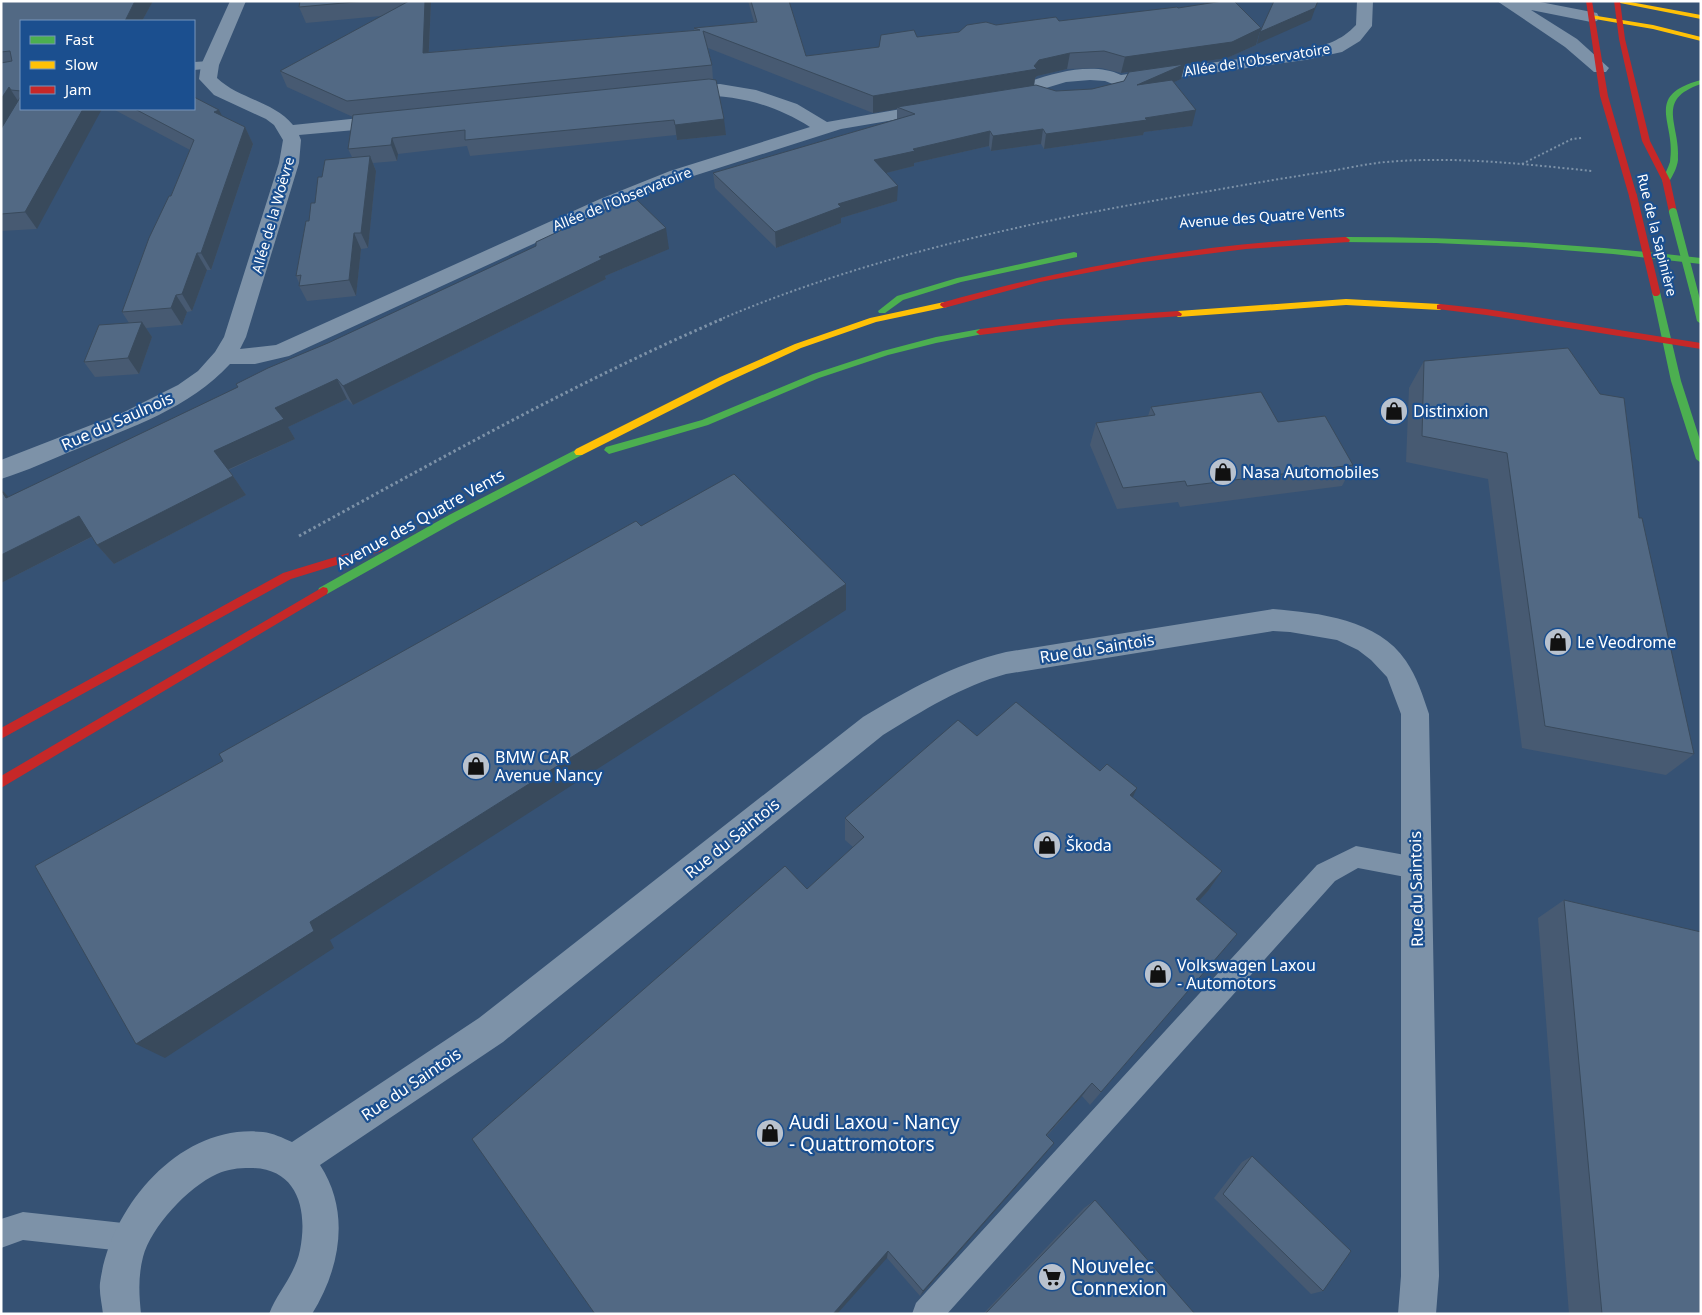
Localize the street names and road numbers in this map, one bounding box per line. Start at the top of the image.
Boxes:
street label: Allée de l'Observatoire [1182,39,1332,80]
street label: Allée de la Woëvre [247,154,298,275]
street label: Allée de l'Observatoire [550,162,694,235]
street label: Rue de la Sapinière [1633,172,1682,298]
street label: Avenue des Quatre Vents [1179,201,1346,232]
street label: Rue du Saulnois [58,387,176,455]
street label: Avenue des Quatre Vents [332,464,508,574]
street label: Rue du Saintois [1038,628,1156,668]
street label: Rue du Saintois [680,793,784,883]
street label: Rue du Saintois [1404,831,1428,947]
street label: Rue du Saintois [357,1042,465,1126]

